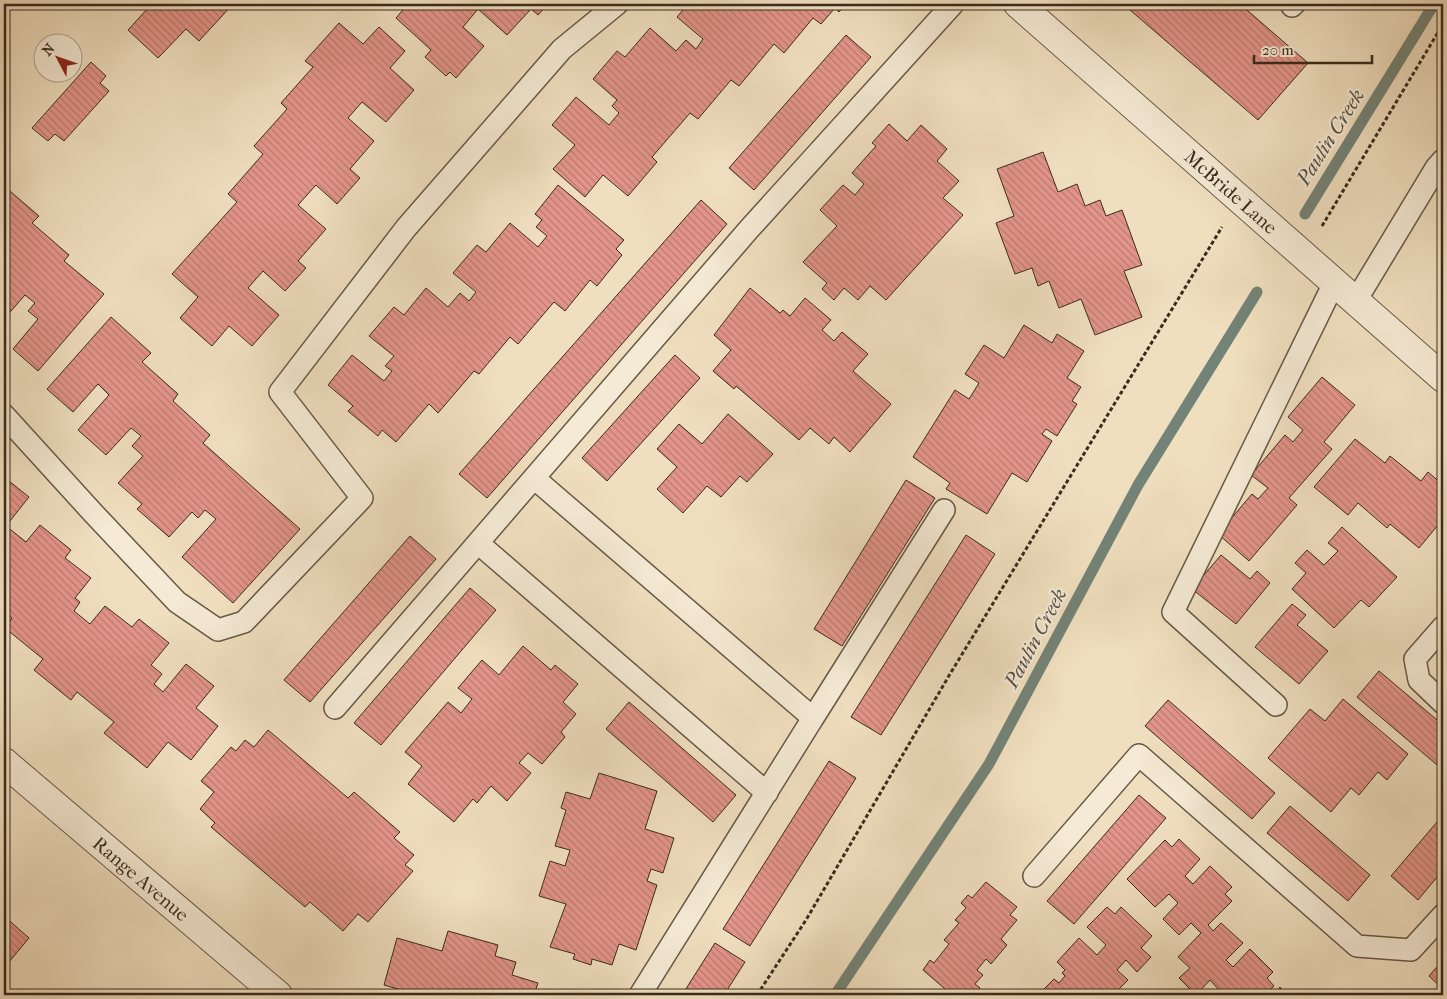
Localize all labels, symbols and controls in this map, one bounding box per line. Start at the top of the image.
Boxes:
north arrow [32,32,82,82]
scale bar [1254,32,1372,64]
text: N [39,40,59,59]
text: 20 m [1262,41,1294,59]
water label: Paulin Creek [1291,85,1369,191]
street label: McBride Lane [1180,146,1281,239]
water label: Paulin Creek [999,585,1071,693]
street label: Range Avenue [88,832,193,926]

